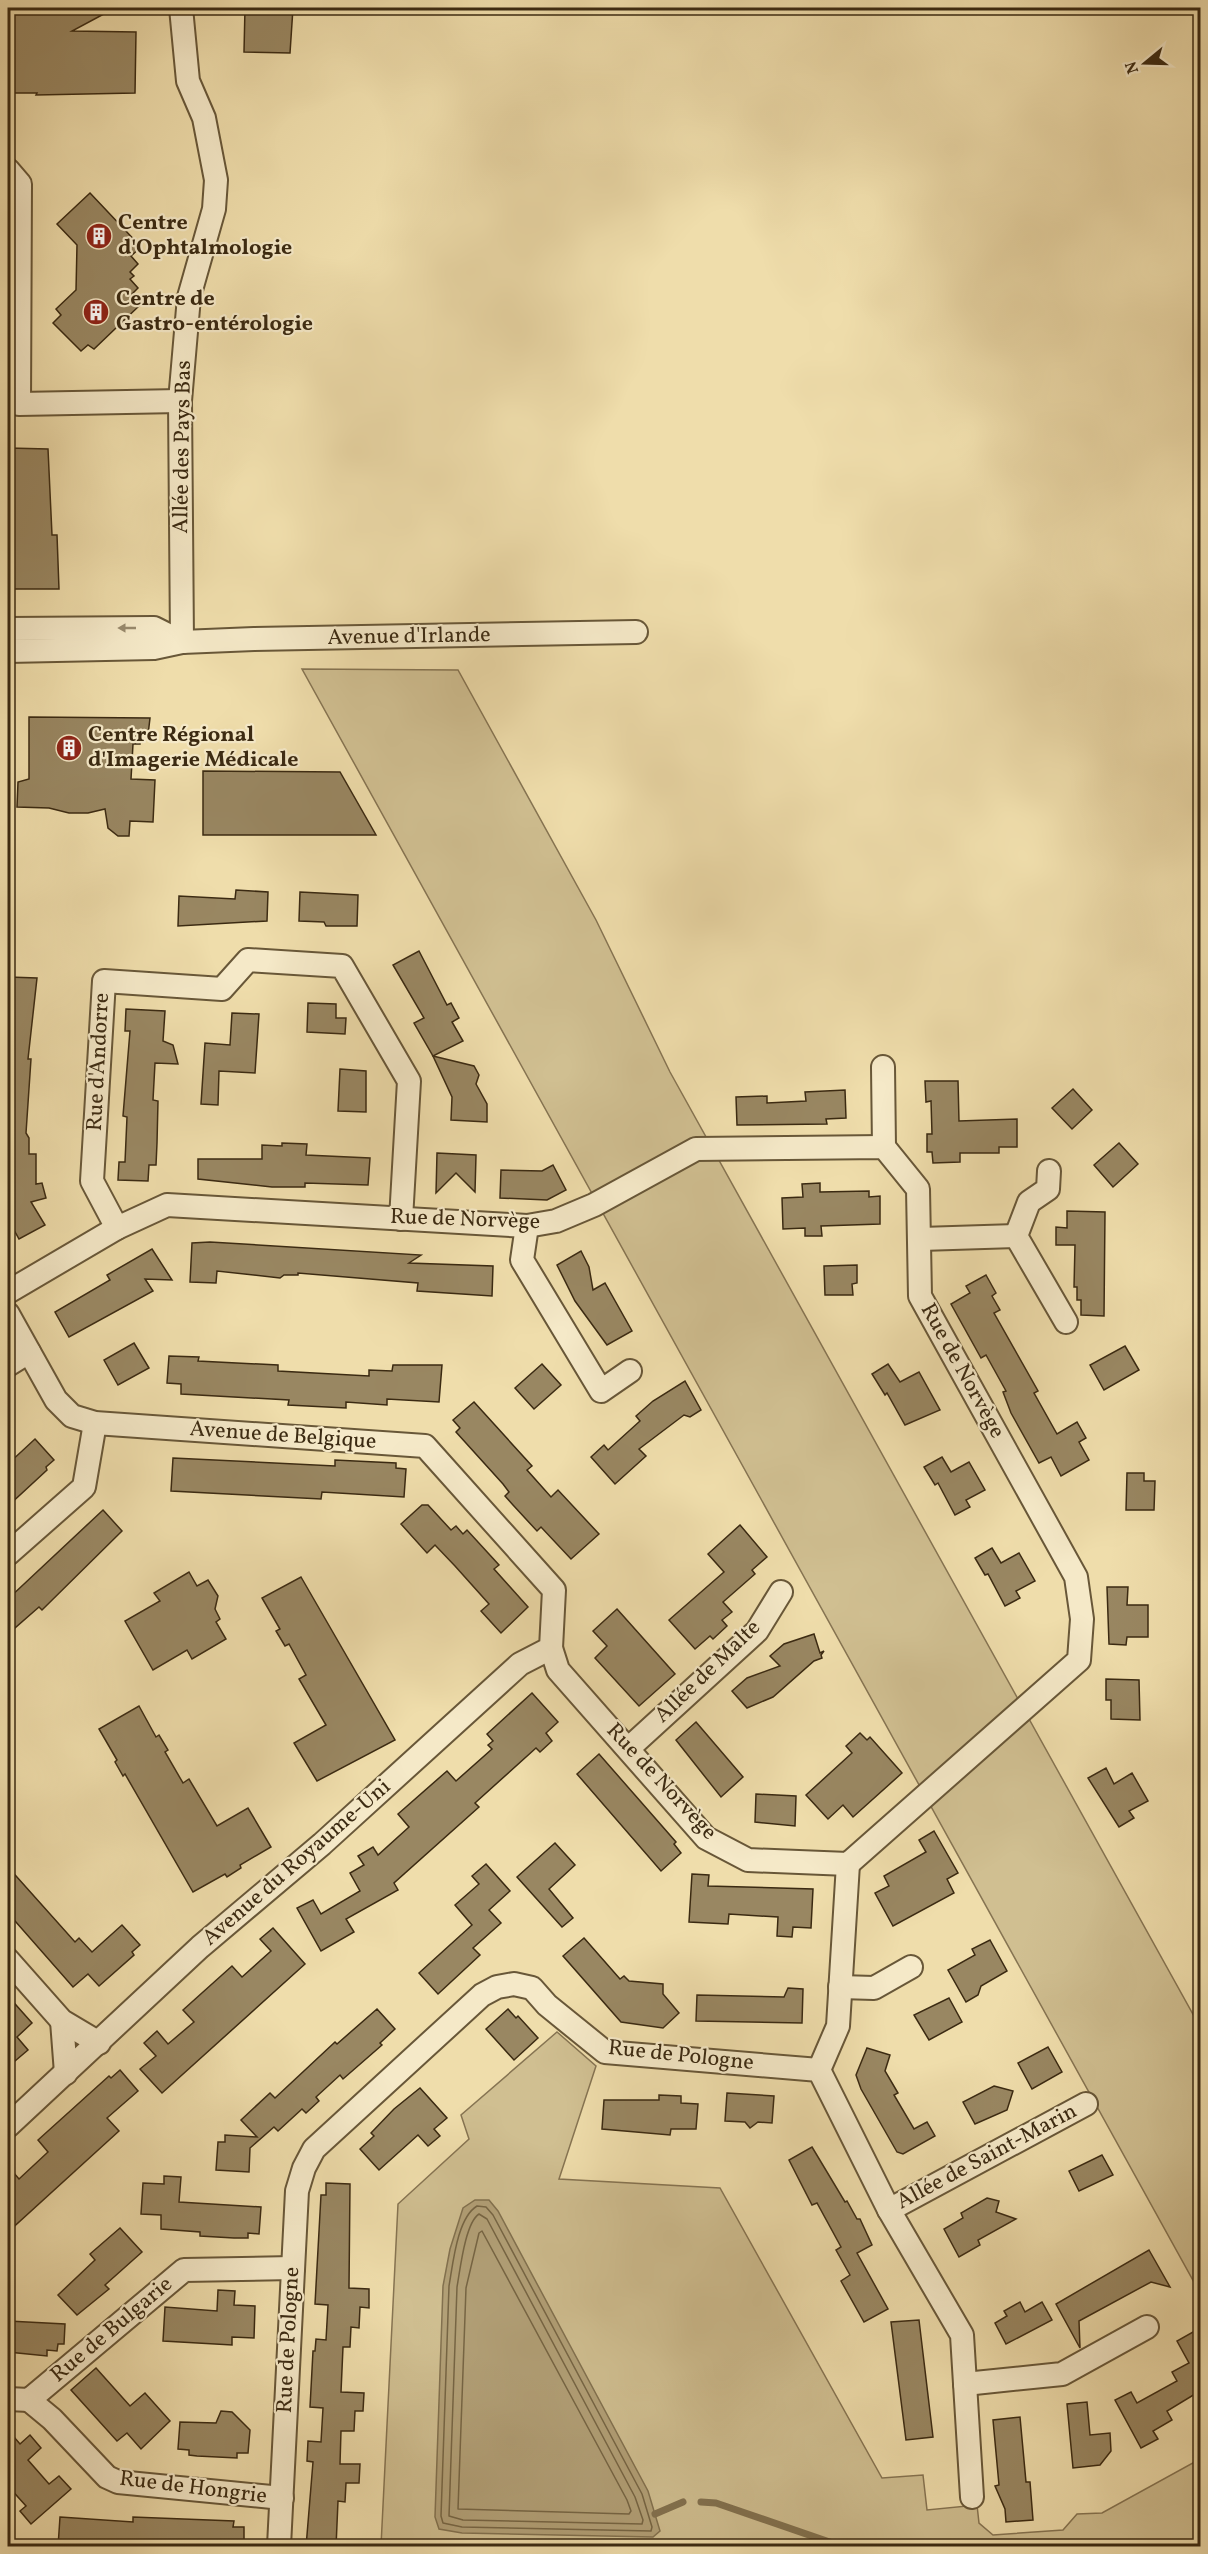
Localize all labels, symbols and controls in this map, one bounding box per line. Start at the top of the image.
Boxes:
north arrow [1115,33,1175,93]
text: N [1120,58,1145,76]
place label: Centre d'Ophtalmologie [118,208,292,264]
building icon: Centre d'Ophtalmologie [84,221,114,251]
place label: Centre de Gastro-entérologie [116,284,313,340]
building icon: Centre de Gastro-entérologie [81,297,111,327]
street label: Allée des Pays Bas [166,360,200,534]
street label: Avenue d'Irlande [327,620,491,654]
one-way arrow [117,623,136,633]
place label: Centre Régional d'Imagerie Médicale [88,720,298,776]
building icon: Centre Régional d'Imagerie Médicale [54,733,84,763]
street label: Rue d'Andorre [80,992,118,1132]
street label: Rue de Norvège [389,1202,541,1238]
street label: Rue de Norvège [912,1298,1012,1444]
street label: Avenue de Belgique [189,1414,377,1458]
street label: Allée de Malte [648,1613,768,1731]
street label: Rue de Norvège [598,1716,724,1848]
street label: Avenue du Royaume-Uni [196,1772,398,1954]
street label: Rue de Pologne [607,2033,755,2079]
street label: Allée de Saint-Marin [891,2096,1083,2218]
street label: Rue de Pologne [270,2266,308,2414]
street label: Rue de Bulgarie [44,2270,180,2390]
street label: Rue de Hongrie [117,2464,269,2512]

